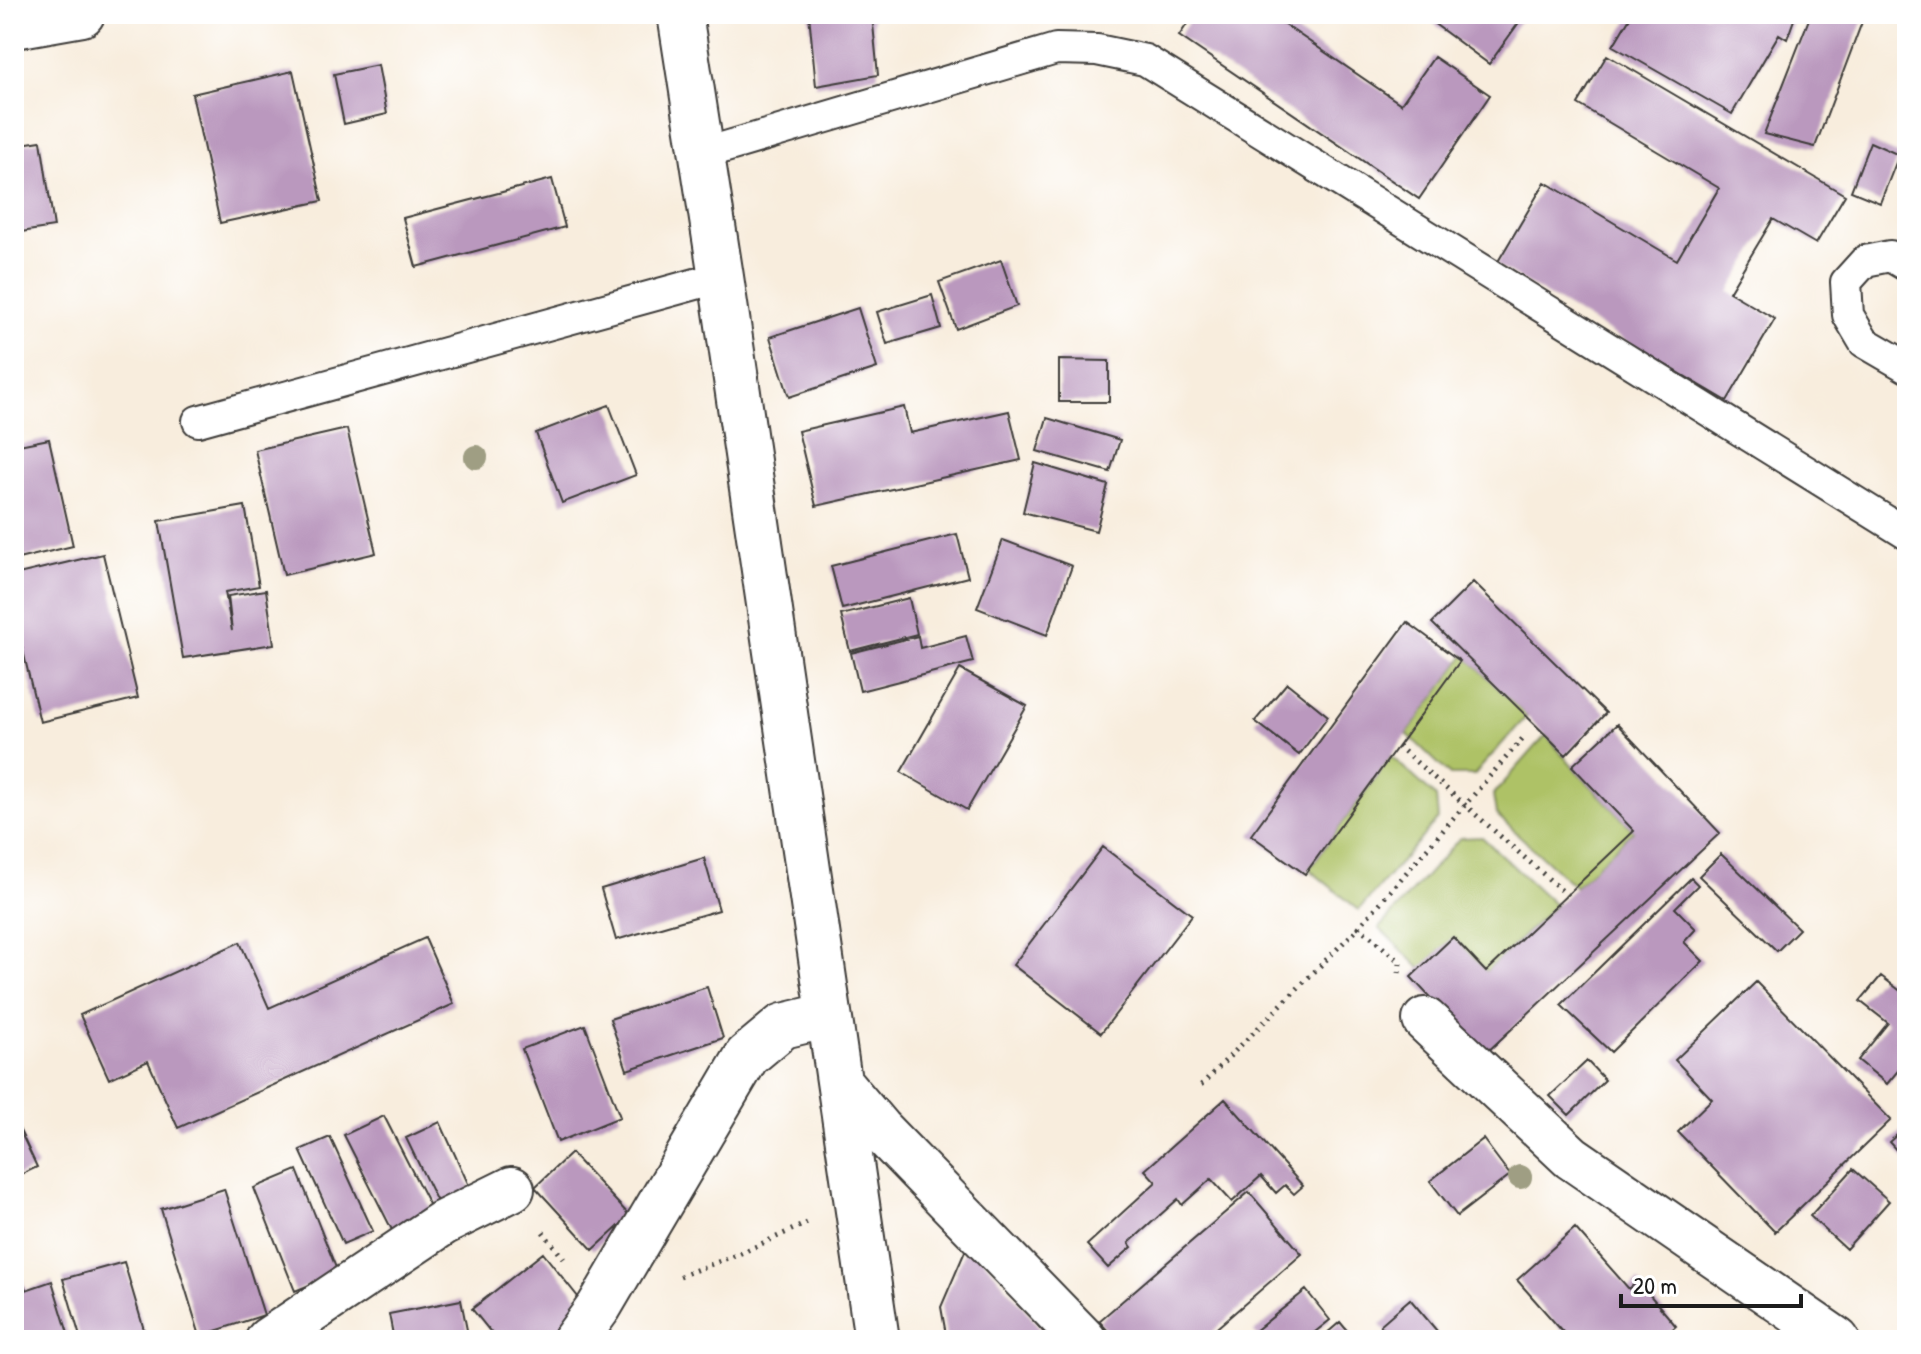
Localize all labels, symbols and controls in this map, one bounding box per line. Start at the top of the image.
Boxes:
scale bar [1621,1258,1801,1308]
text: 20 m [1633,1269,1677,1301]

